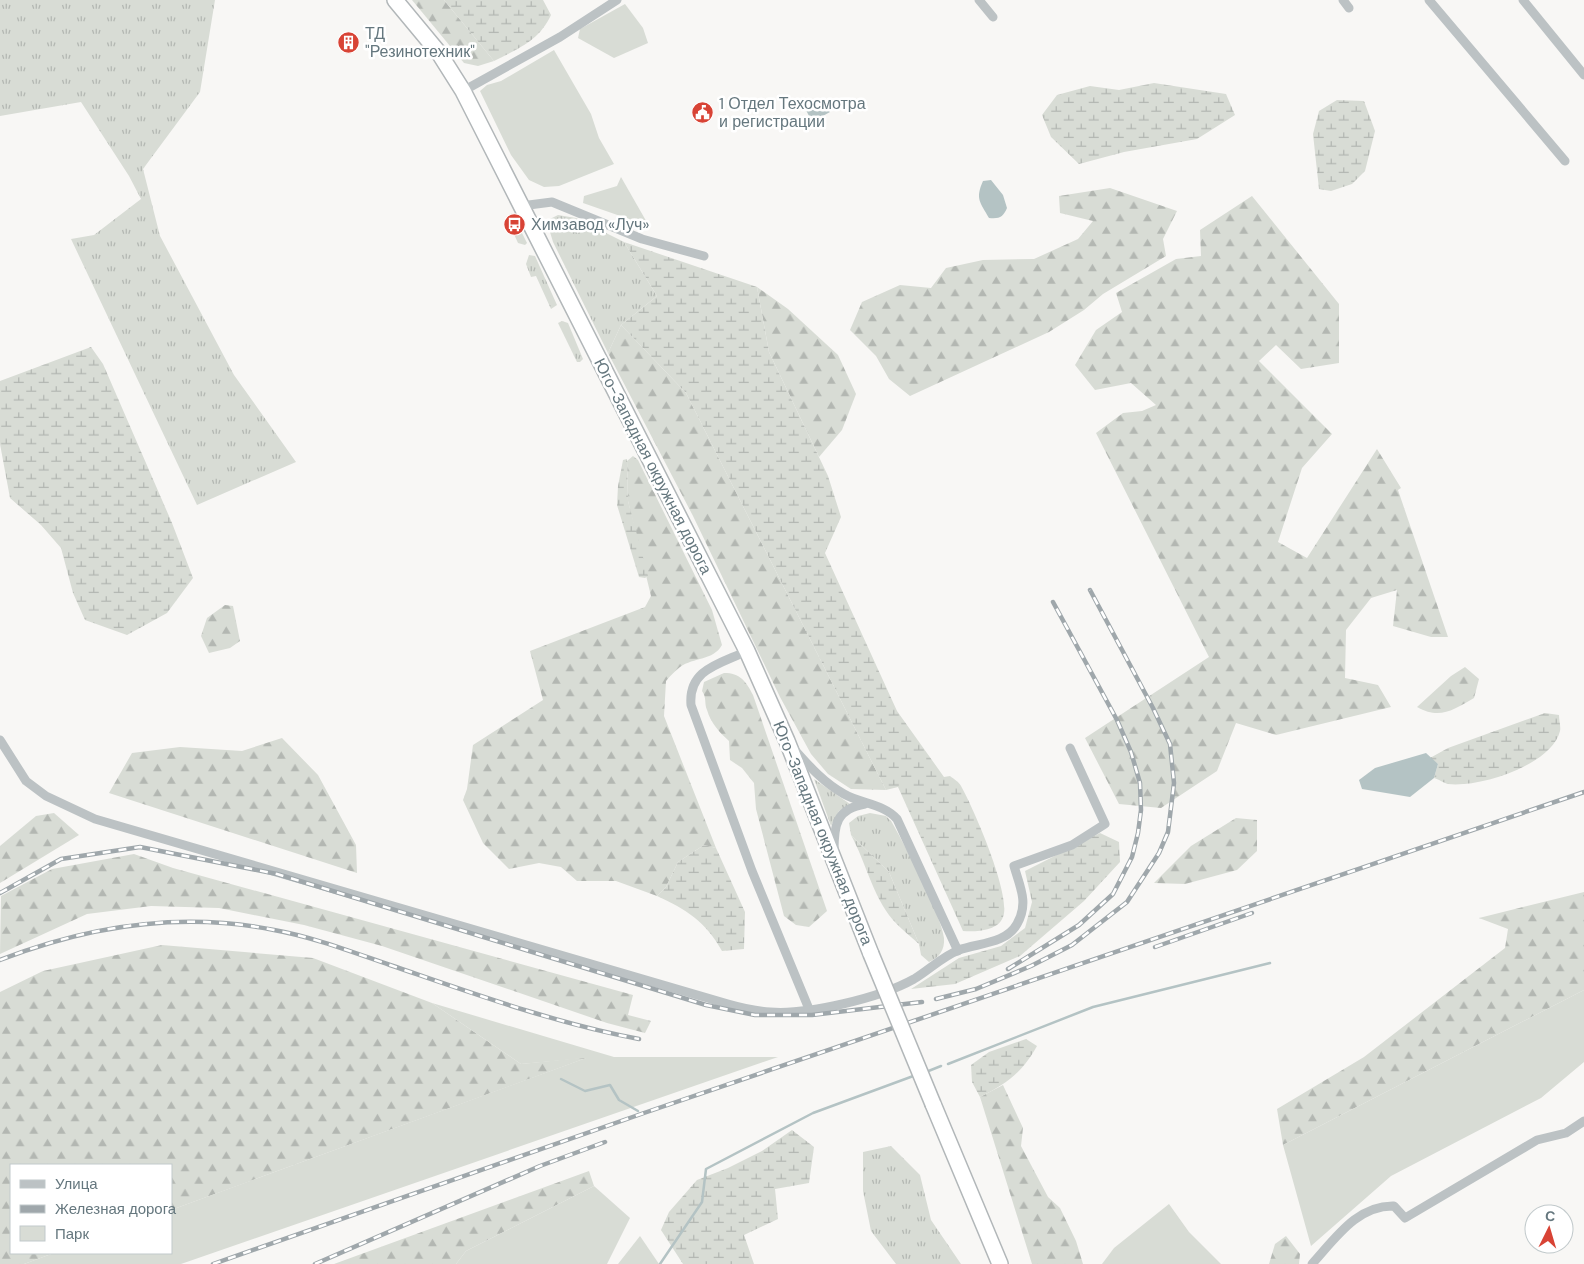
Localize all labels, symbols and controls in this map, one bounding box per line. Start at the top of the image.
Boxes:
place label: ТД "Резинотехник" [365,23,475,62]
building icon: ТД "Резинотехник" [337,30,361,54]
place label: 1 Отдел Техосмотра и регистрации [719,93,866,132]
public building icon: 1 Отдел Техосмотра и регистрации [691,100,715,124]
bus stop icon: Химзавод «Луч» [503,212,527,236]
place label: Химзавод «Луч» [531,214,650,235]
street label: Юго-Западная окружная дорога [589,354,717,578]
street label: Юго-Западная окружная дорога [768,718,878,948]
legend [10,1164,172,1254]
text: Улица [55,1174,98,1194]
text: Железная дорога [55,1199,177,1219]
north arrow [1524,1204,1574,1254]
text: С [1544,1207,1556,1225]
text: Парк [55,1224,89,1244]

